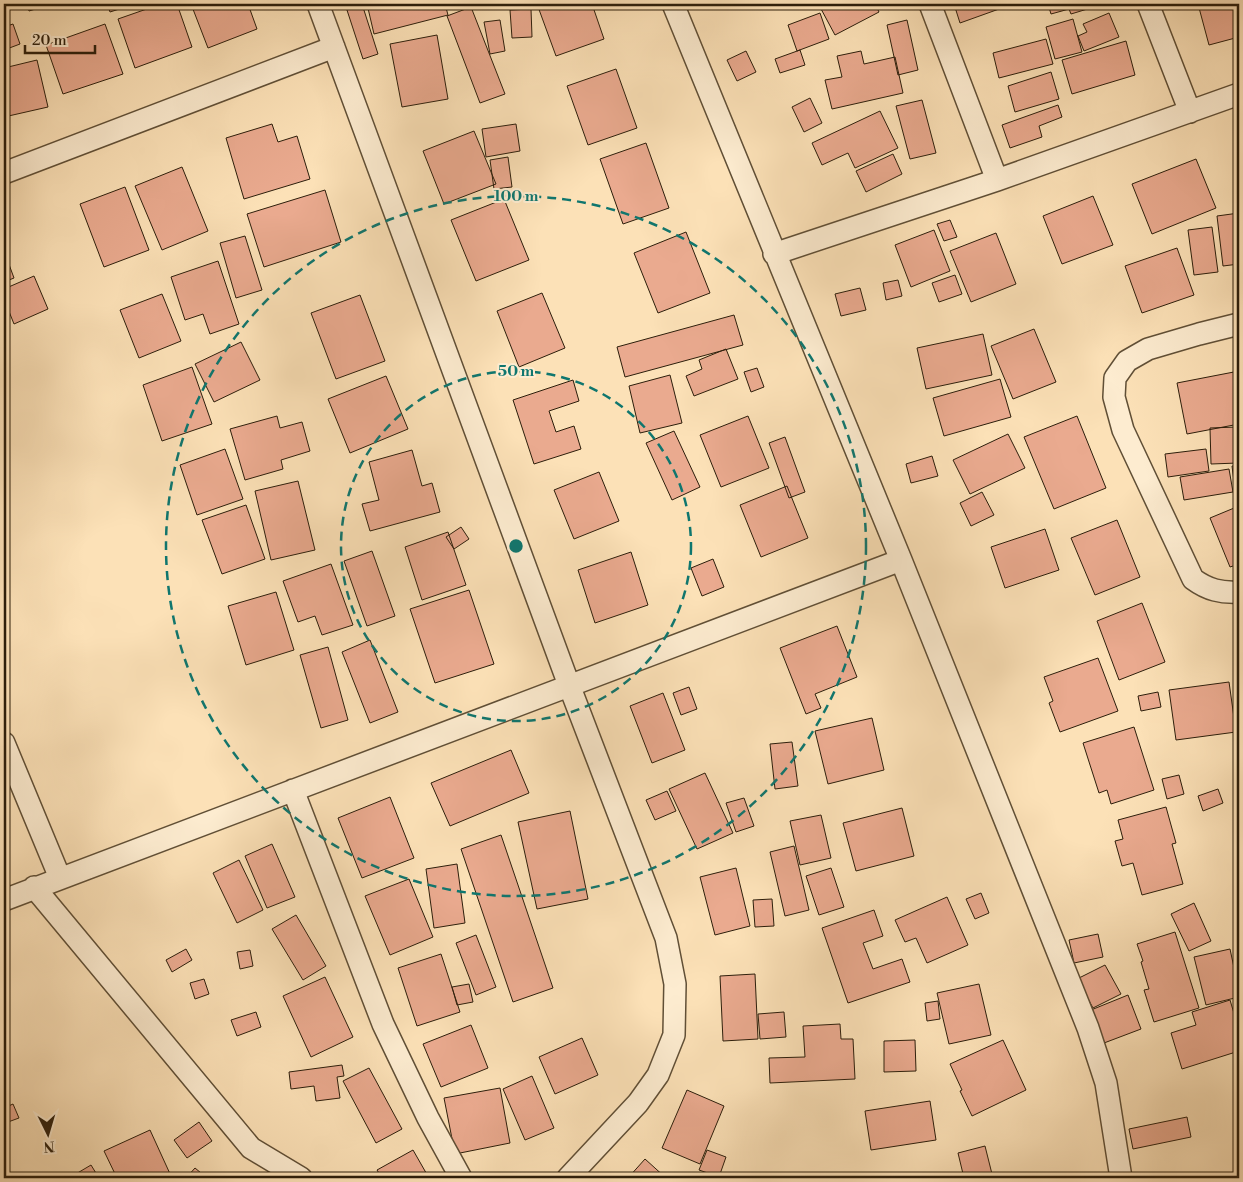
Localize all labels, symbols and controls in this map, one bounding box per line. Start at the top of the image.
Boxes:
scale bar [25,22,95,54]
text: 20 m [32,31,67,50]
text: 100 m [494,187,539,206]
text: 50 m [498,362,534,381]
centre of rings [507,537,525,555]
north arrow [22,1110,72,1160]
text: N [43,1137,55,1155]

